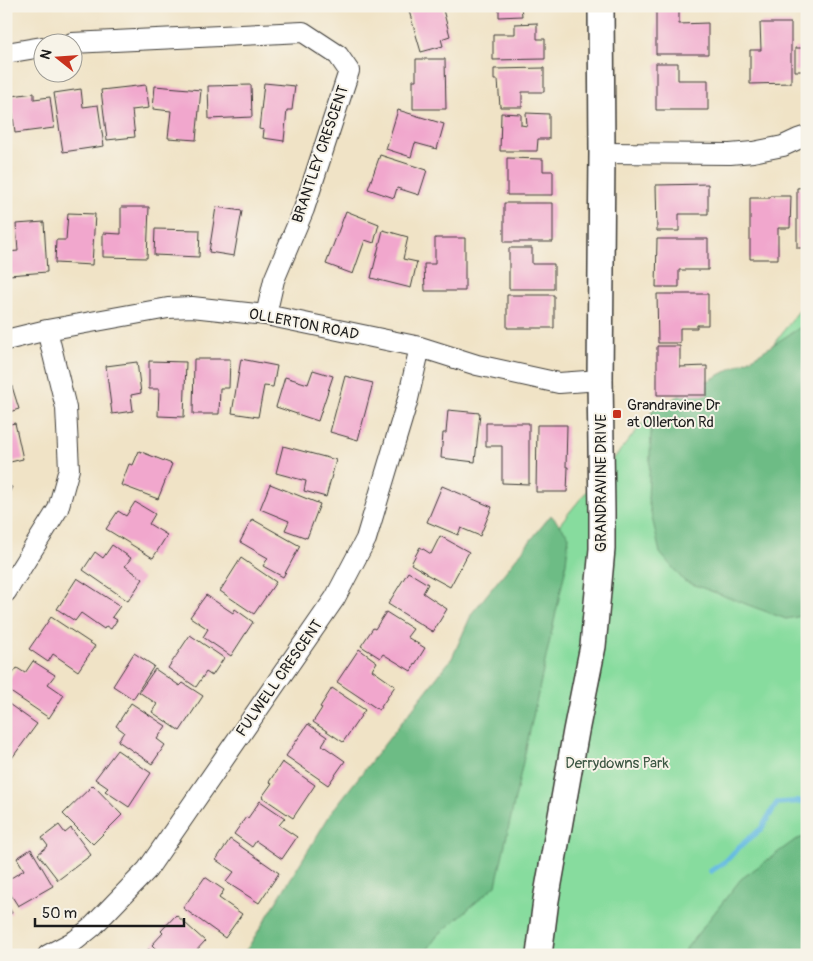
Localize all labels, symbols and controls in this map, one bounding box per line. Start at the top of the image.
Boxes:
north arrow [32,32,82,82]
text: N [37,47,56,61]
street label: BRANTLEY CRESCENT [288,83,353,225]
street label: OLLERTON ROAD [247,305,360,344]
place label: Grandravine Dr at Ollerton Rd [627,396,721,432]
marker: Grandravine Dr at Ollerton Rd [611,408,623,420]
street label: GRANDRAVINE DRIVE [592,414,611,552]
street label: FULWELL CRESCENT [232,616,327,740]
park label: Derrydowns Park [565,754,669,773]
scale bar [35,896,184,928]
text: 50 m [42,904,77,923]

